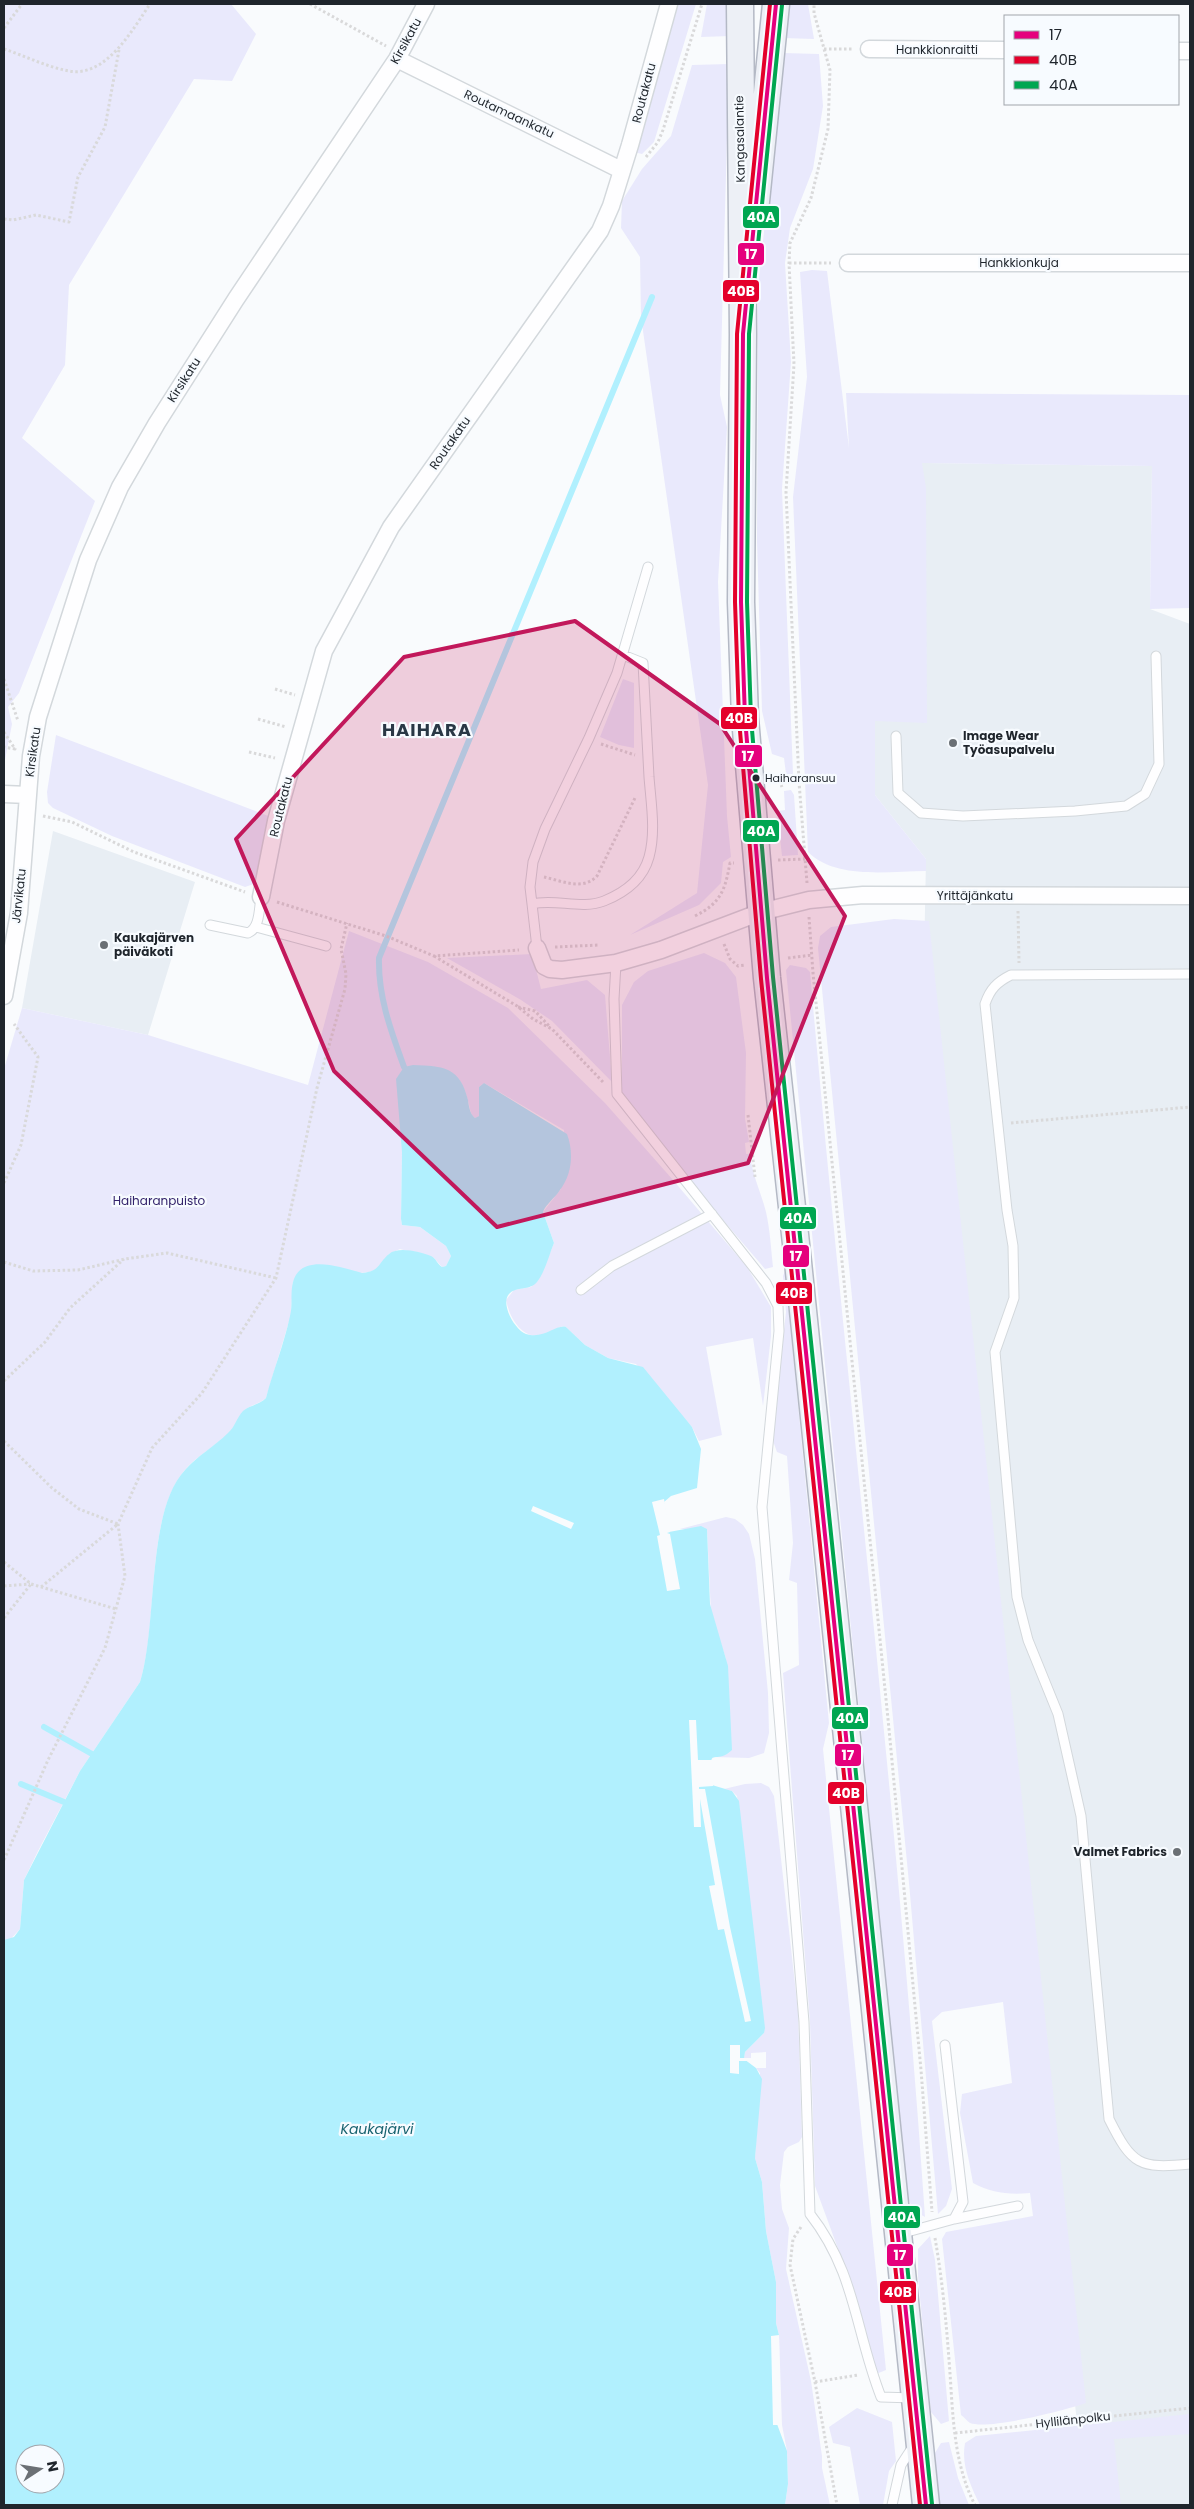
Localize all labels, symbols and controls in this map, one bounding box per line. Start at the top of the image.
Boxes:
street label: Kirsikatu [386,15,425,67]
legend [1004,15,1179,105]
text: 17 [1049,24,1062,45]
street label: Hankkionraitti [896,41,978,58]
text: 40B [1049,49,1077,70]
street label: Routakatu [627,61,660,125]
text: 40A [1049,74,1078,95]
street label: Routamaankatu [461,85,557,142]
street label: Kangasalantie [730,95,749,183]
line badge: 40A [742,205,780,229]
text: 40A [747,207,776,227]
line badge: 17 [737,242,765,266]
text: 17 [745,244,758,264]
street label: Hankkionkuja [979,254,1059,271]
line badge: 40B [722,279,760,303]
text: 40B [727,281,755,301]
street label: Kirsikatu [163,354,204,405]
street label: Routakatu [425,413,474,473]
line badge: 40B [720,706,758,730]
text: 40B [725,708,753,728]
district label: HAIHARA [382,717,472,742]
street label: Kirsikatu [21,726,44,778]
place label: Image Wear Työasupalvelu [963,727,1055,758]
marker: Image Wear Työasupalvelu [947,737,959,749]
line badge: 17 [734,744,763,768]
text: 17 [742,746,755,766]
place label: Haiharansuu [765,770,836,786]
marker: Haiharansuu [751,773,761,783]
street label: Routakatu [265,775,296,839]
line badge: 40A [742,819,780,843]
text: 40A [747,821,776,841]
street label: Järvikatu [7,868,30,924]
street label: Yrittäjänkatu [937,887,1013,904]
place label: Kaukajärven päiväkoti [114,929,194,960]
marker: Kaukajärven päiväkoti [98,939,110,951]
park label: Haiharanpuisto [113,1192,206,1209]
line badge: 40A [779,1206,817,1230]
text: 40A [784,1208,813,1228]
line badge: 17 [782,1244,810,1268]
text: 17 [790,1246,803,1266]
line badge: 40B [775,1281,813,1305]
text: 40B [780,1283,808,1303]
line badge: 40A [831,1706,869,1730]
text: 40A [836,1708,865,1728]
line badge: 17 [834,1743,862,1767]
text: 17 [842,1745,855,1765]
line badge: 40B [827,1781,865,1805]
text: 40B [832,1783,860,1803]
place label: Valmet Fabrics [1074,1843,1167,1860]
marker: Valmet Fabrics [1171,1846,1183,1858]
water label: Kaukajärvi [341,2119,414,2139]
line badge: 40A [883,2205,921,2229]
text: 40A [888,2207,917,2227]
line badge: 17 [886,2243,914,2267]
text: 17 [894,2245,907,2265]
line badge: 40B [879,2280,917,2304]
text: 40B [884,2282,912,2302]
street label: Hyllilänpolku [1035,2407,1111,2432]
north arrow [15,2444,65,2494]
text: N [42,2459,64,2474]

